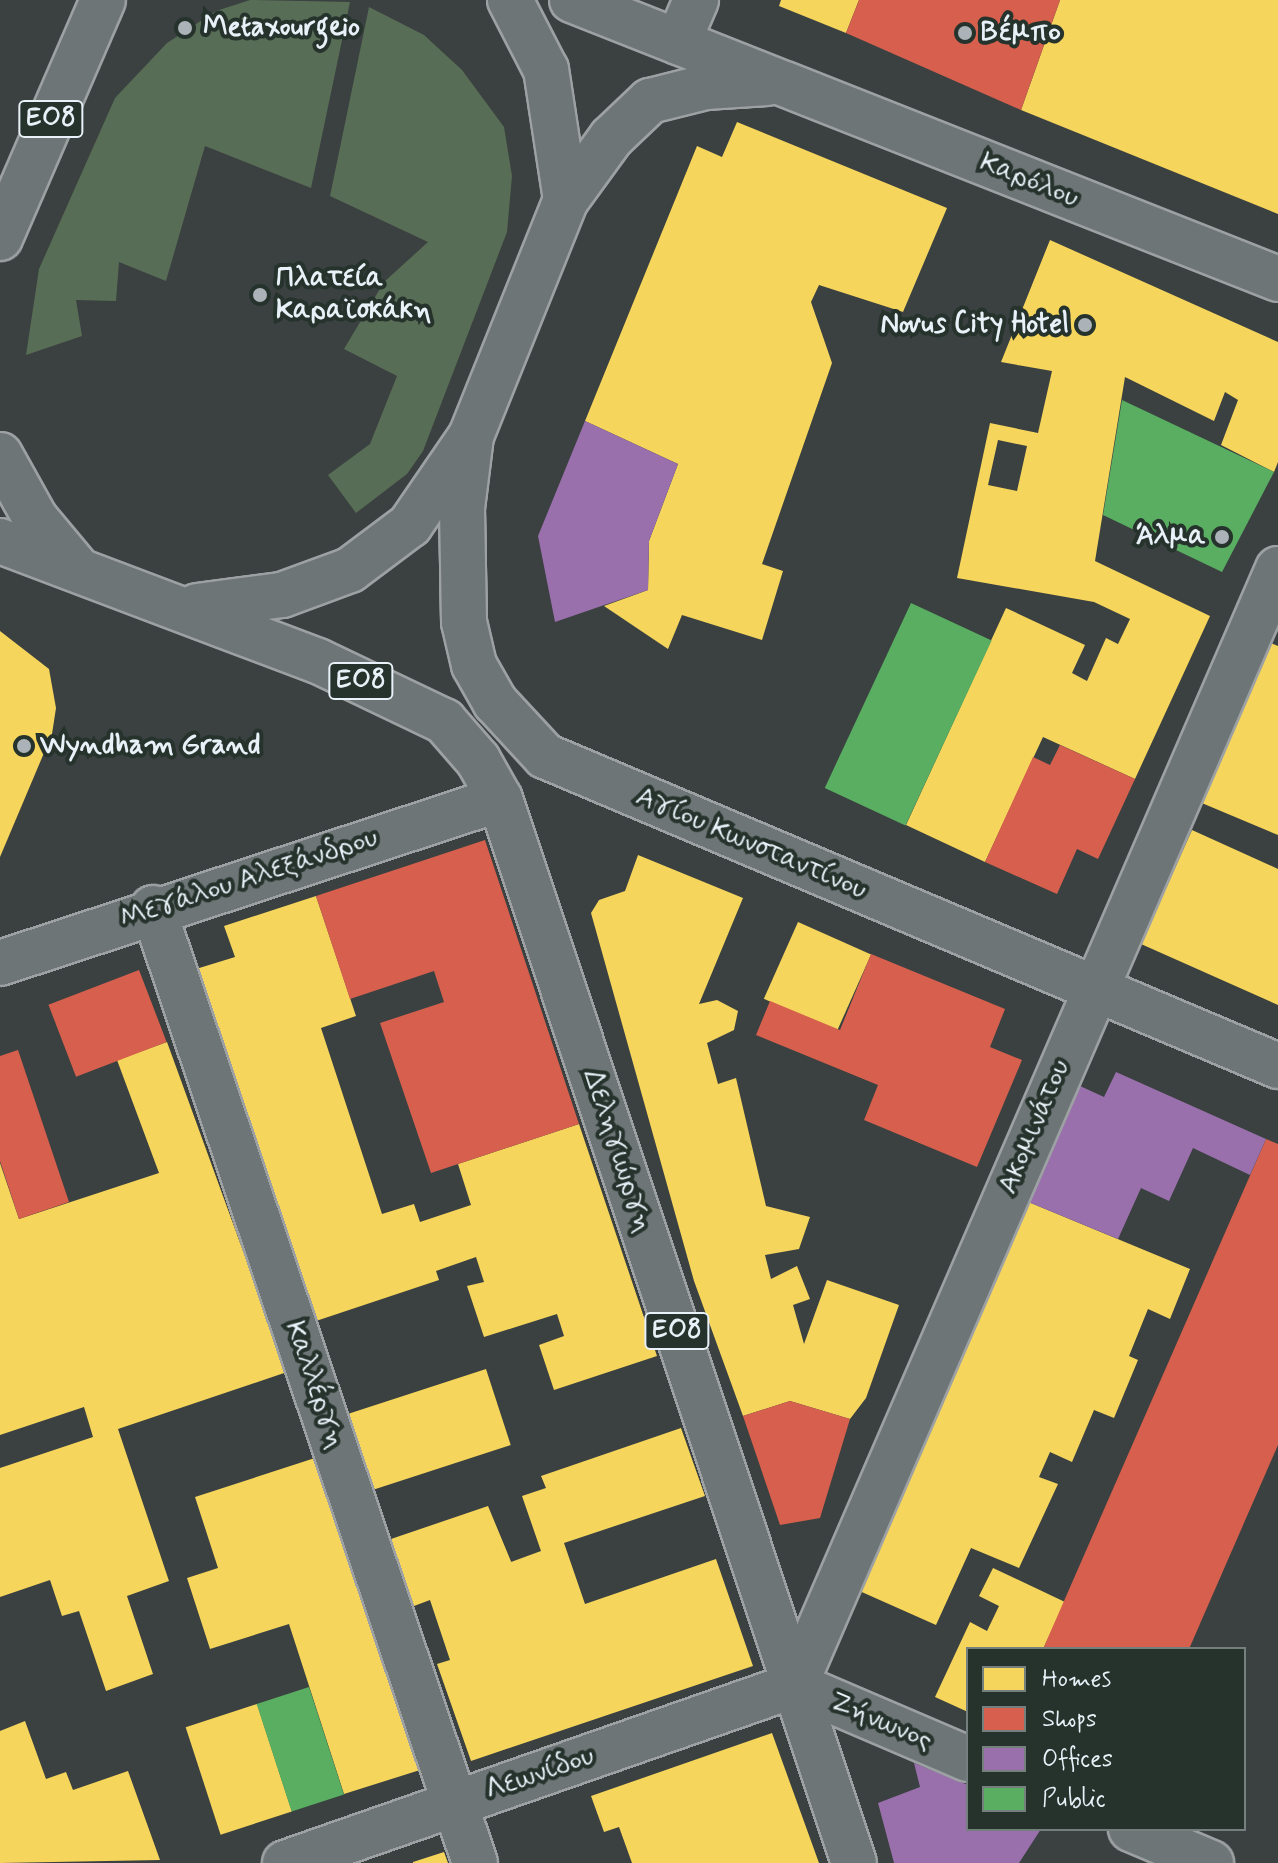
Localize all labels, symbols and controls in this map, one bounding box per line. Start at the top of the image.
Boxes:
place label: Metaxourgeio [203,11,360,45]
place label: Βέμπο [981,16,1061,50]
marker: Metaxourgeio [174,17,196,39]
marker: Βέμπο [956,24,974,42]
road number: ΕΟ8 [17,97,85,141]
street label: Καρόλου [975,146,1083,216]
place label: Πλατεία Καραϊσκάκη [276,262,431,328]
marker: Πλατεία Καραϊσκάκη [251,286,269,304]
place label: Novus City Hotel [881,308,1069,342]
marker: Novus City Hotel [1076,316,1094,334]
place label: Άλμα [1136,520,1206,554]
marker: Άλμα [1213,528,1231,546]
road number: ΕΟ8 [327,659,395,703]
place label: Wyndham Grand [40,729,261,763]
marker: Wyndham Grand [15,737,33,755]
street label: Αγίου Κωνσταντίνου [631,780,871,908]
street label: Μεγάλου Αλεξάνδρου [116,821,382,937]
street label: Ακομινάτου [992,1055,1078,1199]
street label: Δεληγιώργη [575,1065,659,1237]
road number: ΕΟ8 [643,1309,711,1353]
street label: Καλλέργη [277,1317,351,1453]
legend [966,1647,1246,1831]
text: Homes [1042,1664,1111,1695]
street label: Ζήνωνος [825,1685,937,1759]
text: Shops [1042,1704,1097,1735]
street label: Λεωνίδου [481,1740,599,1808]
text: Offices [1042,1744,1113,1775]
text: Public [1042,1784,1106,1815]

